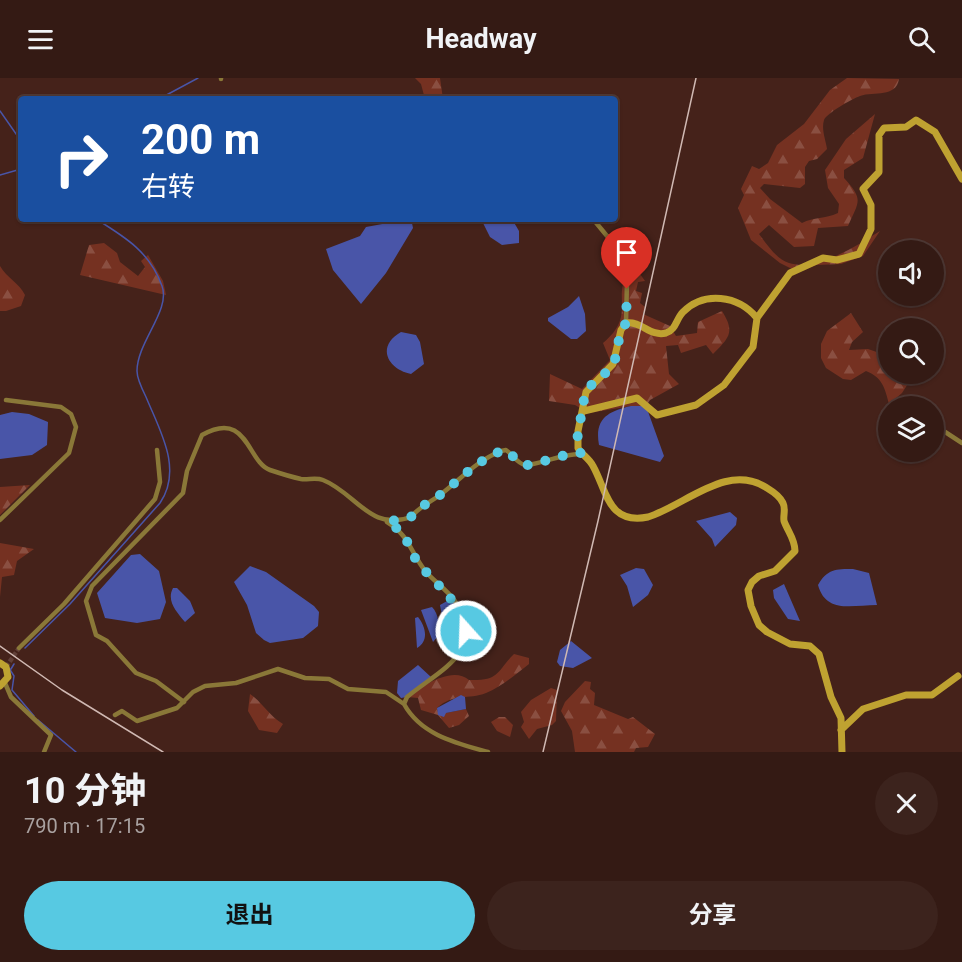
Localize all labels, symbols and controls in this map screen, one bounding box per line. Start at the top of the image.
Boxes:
icon: menu [24,23,57,56]
text: Headway [426,23,536,55]
icon: search [905,23,938,56]
text: 200 m [141,115,260,164]
icon: right [42,120,120,198]
text: 右转 [141,171,195,203]
pin [601,227,652,289]
icon: arrive [610,236,643,269]
map controls [878,240,944,462]
button: sound [878,240,944,306]
button: search [878,318,944,384]
button: layers [878,396,944,462]
position arrow [434,599,498,663]
text: 10 分钟 [24,770,146,812]
button: close [875,772,938,835]
text: 790 m · 17:15 [24,814,145,838]
button: 退出 [24,881,475,950]
button: 分享 [487,881,938,950]

